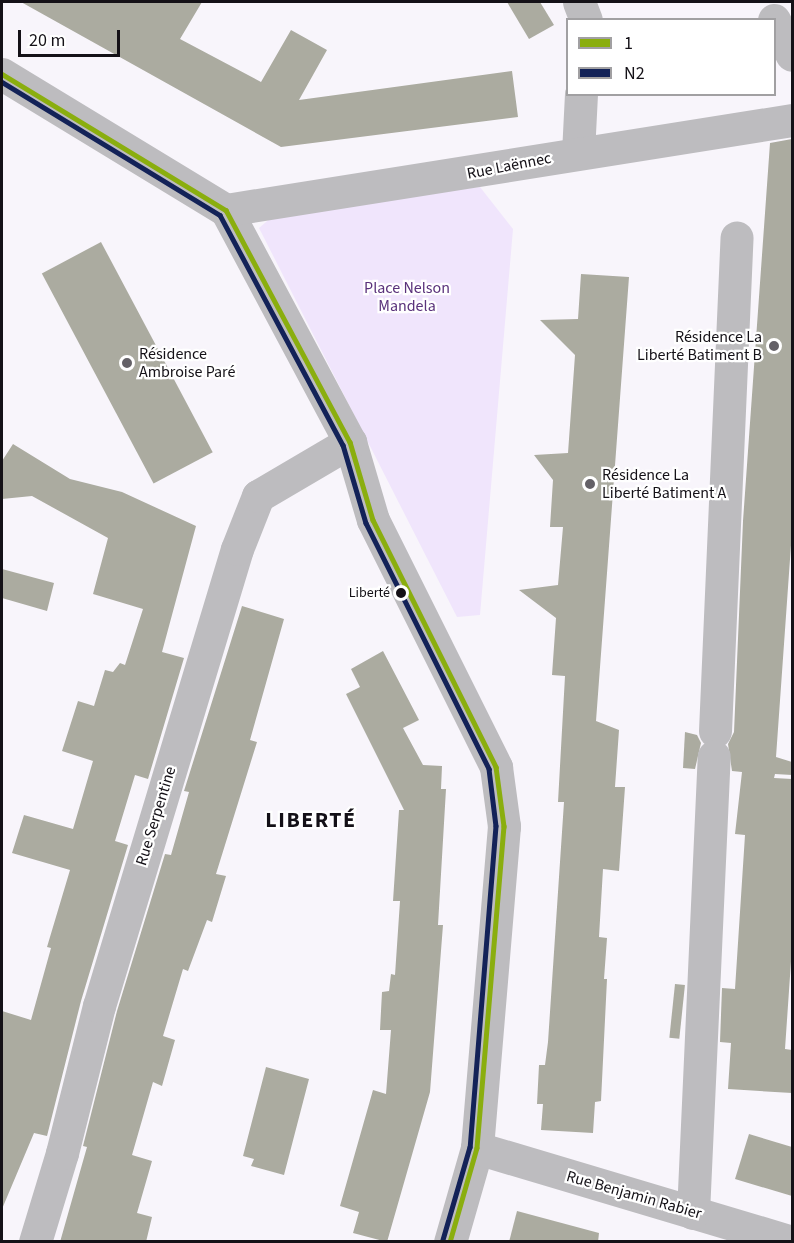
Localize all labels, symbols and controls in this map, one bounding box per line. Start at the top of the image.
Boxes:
scale bar [21,18,123,56]
legend [566,18,776,96]
text: 20 m [29,28,65,53]
text: 1 [624,31,633,56]
text: N2 [624,61,645,86]
street label: Rue Laënnec [465,148,553,184]
park label: Place Nelson Mandela [364,278,450,316]
place label: Résidence La Liberté Batiment B [637,327,762,365]
marker: Résidence La Liberté Batiment B [767,339,781,353]
place label: Résidence Ambroise Paré [139,344,235,382]
marker: Résidence Ambroise Paré [120,356,134,370]
place label: Résidence La Liberté Batiment A [602,465,726,503]
marker: Résidence La Liberté Batiment A [583,477,597,491]
place label: Liberté [349,585,390,601]
marker: Liberté [395,587,407,599]
street label: Rue Serpentine [132,764,180,868]
district label: LIBERTÉ [265,808,357,834]
street label: Rue Benjamin Rabier [564,1167,704,1223]

